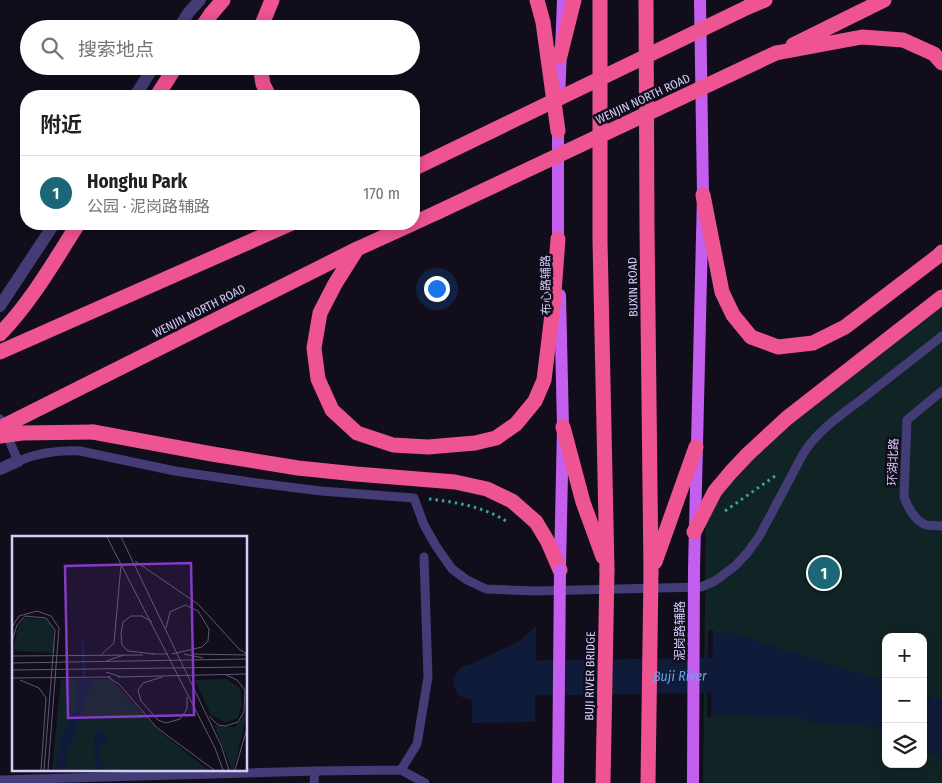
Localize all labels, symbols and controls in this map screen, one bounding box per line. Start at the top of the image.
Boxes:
search box [20,20,420,75]
icon: search [38,34,66,62]
text: 搜索地点 [78,38,154,61]
street label: WENJIN NORTH ROAD [594,71,692,127]
text: 附近 [40,112,82,138]
text: Honghu Park [87,170,187,193]
text: 1 [53,184,59,203]
text: 170 m [363,184,400,203]
text: 公园 · 泥岗路辅路 [87,197,210,216]
street label: 布心路辅路 [538,255,554,315]
street label: BUXIN ROAD [625,257,641,317]
your location [424,276,450,302]
street label: WENJIN NORTH ROAD [150,282,248,340]
street label: 环湖北路 [885,438,901,486]
inset map [12,536,248,770]
pin: 1 [808,554,840,592]
street label: 泥岗路辅路 [673,601,687,661]
street label: BUJI RIVER BRIDGE [582,631,598,721]
map controls [882,633,927,768]
button: + [882,633,927,678]
water label: Buji River [653,667,708,685]
button: − [882,678,927,723]
button: layers [882,723,927,768]

